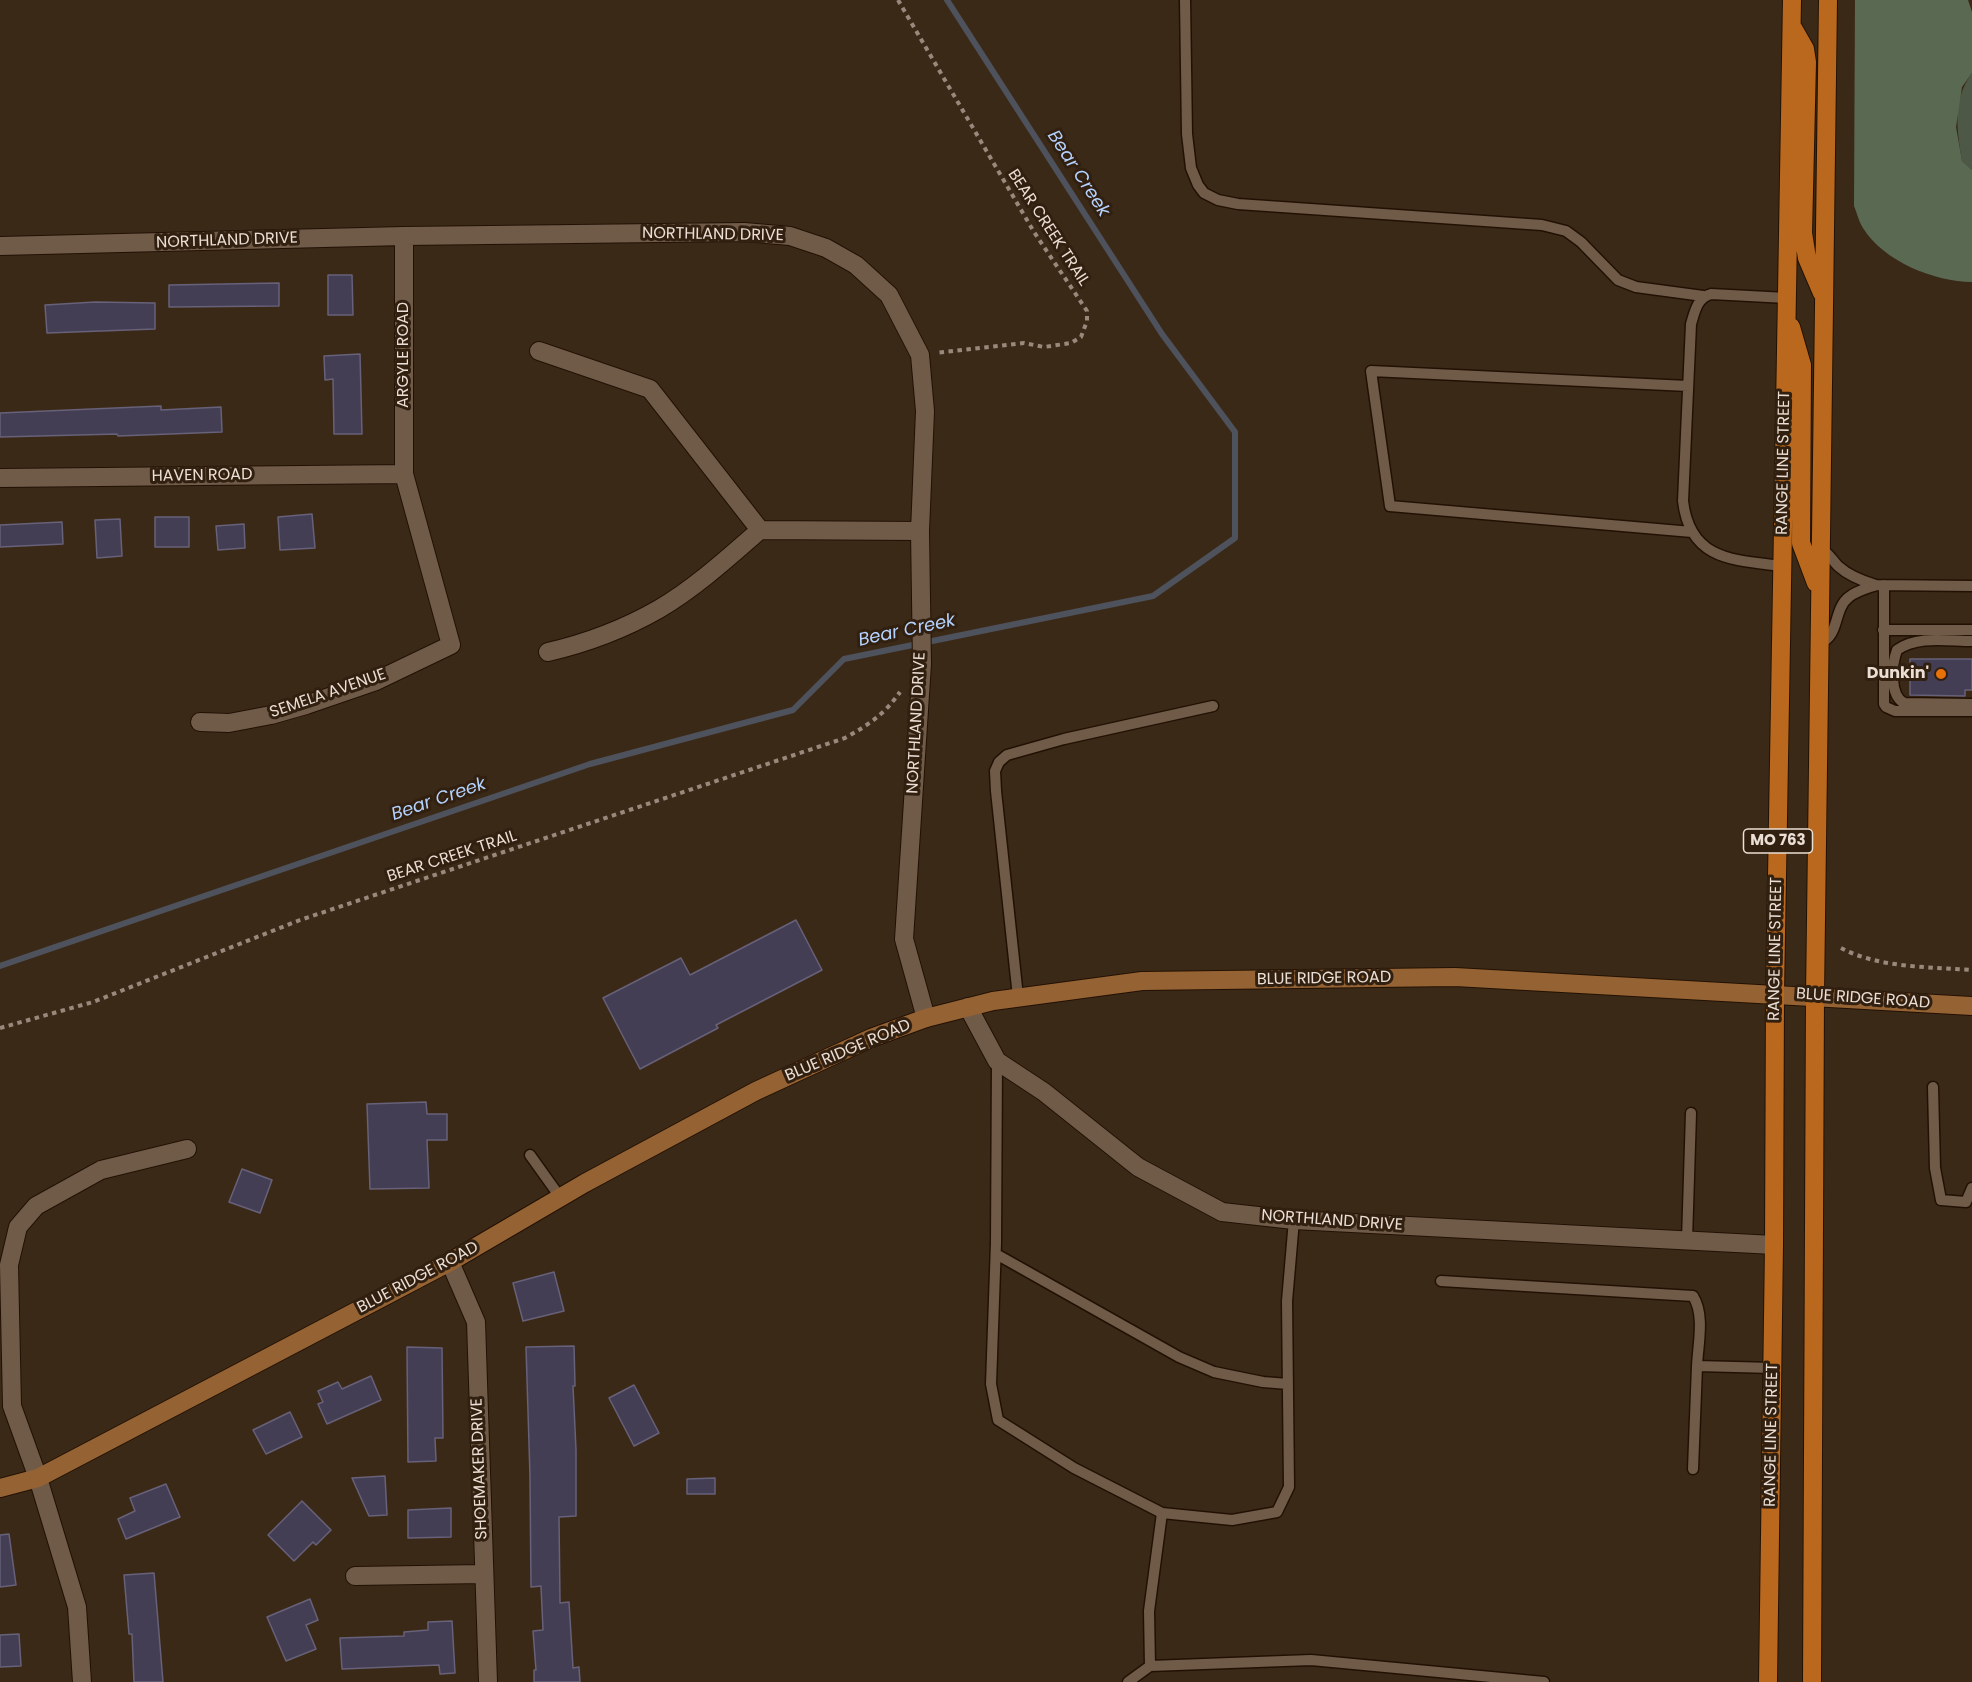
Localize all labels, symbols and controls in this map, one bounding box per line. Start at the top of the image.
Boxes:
water label: Bear Creek [1042,127,1114,221]
street label: BEAR CREEK TRAIL [1003,166,1093,290]
street label: NORTHLAND DRIVE [642,224,784,246]
street label: NORTHLAND DRIVE [156,229,298,253]
street label: ARGYLE ROAD [394,302,414,408]
street label: RANGE LINE STREET [1773,391,1795,535]
street label: HAVEN ROAD [151,466,253,486]
water label: Bear Creek [857,610,957,652]
street label: NORTHLAND DRIVE [904,652,930,794]
place label: Dunkin' [1867,664,1929,684]
street label: SEMELA AVENUE [267,665,389,723]
marker: Dunkin' [1934,667,1948,681]
water label: Bear Creek [389,774,489,826]
street label: BEAR CREEK TRAIL [385,827,519,887]
road number: MO 763 [1744,829,1812,853]
street label: RANGE LINE STREET [1765,877,1787,1021]
street label: BLUE RIDGE ROAD [1257,968,1391,990]
street label: BLUE RIDGE ROAD [1795,985,1931,1013]
street label: BLUE RIDGE ROAD [782,1016,914,1086]
street label: NORTHLAND DRIVE [1261,1206,1403,1236]
street label: BLUE RIDGE ROAD [354,1238,482,1318]
street label: RANGE LINE STREET [1761,1363,1783,1507]
street label: SHOEMAKER DRIVE [468,1398,492,1540]

